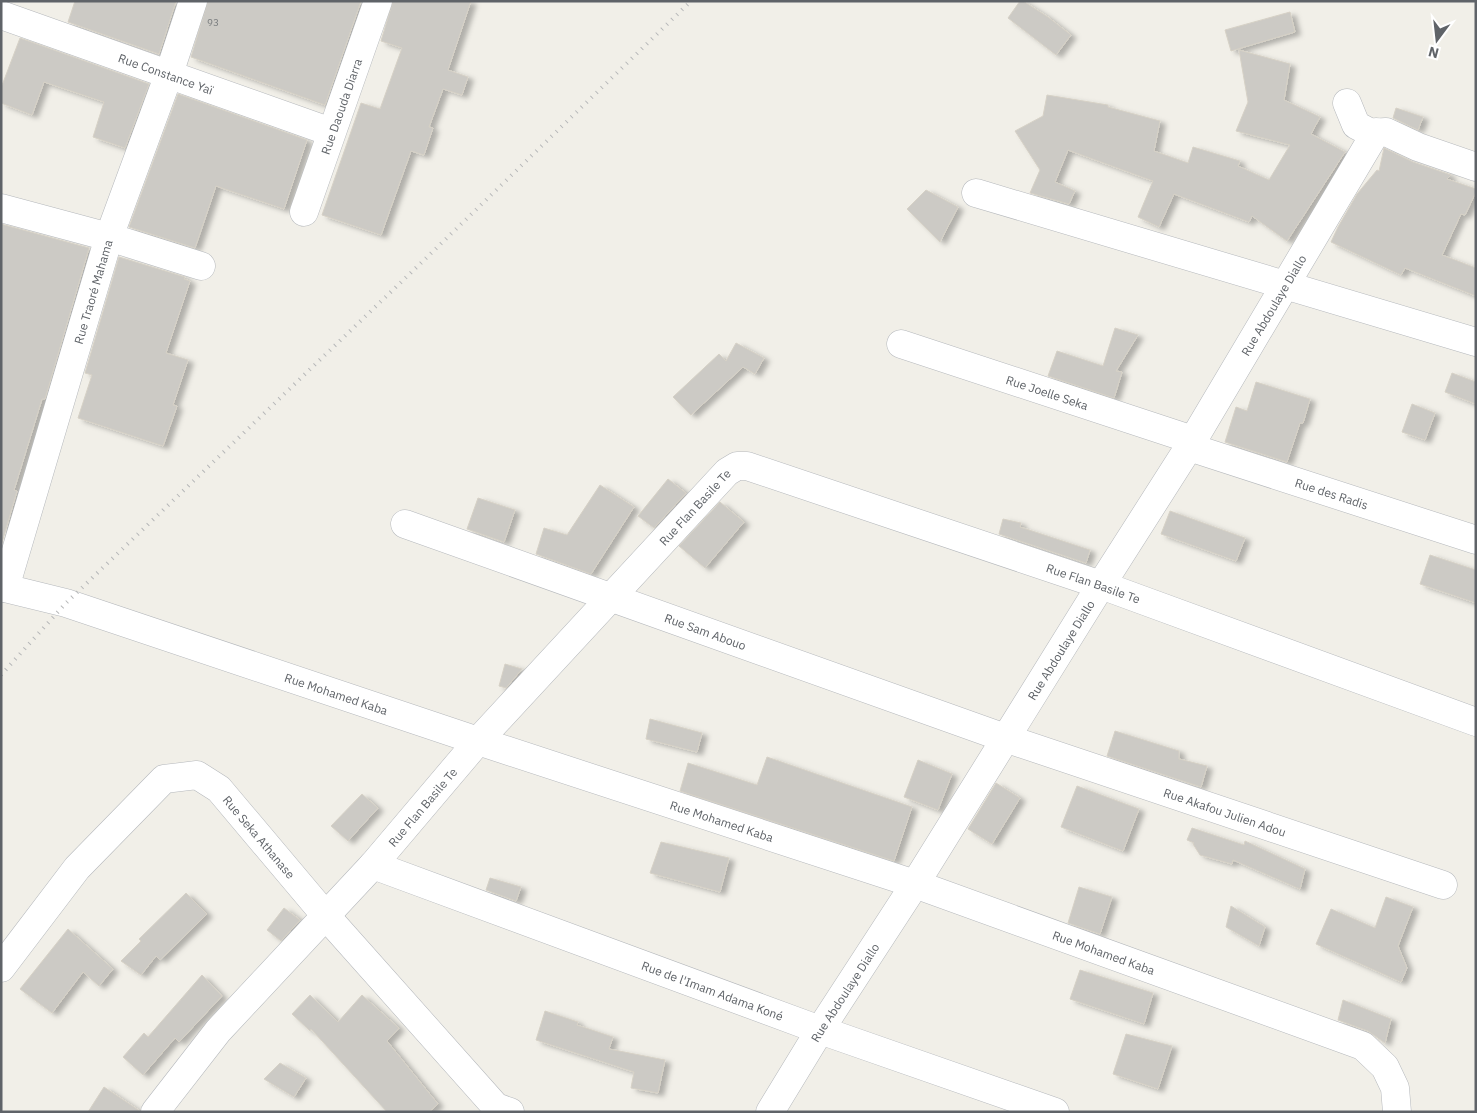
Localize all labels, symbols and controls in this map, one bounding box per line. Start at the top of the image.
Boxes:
north arrow [1412,15,1462,65]
house number: 93 [207,16,219,29]
text: N [1426,43,1441,63]
street label: Rue Constance Yaï [117,50,216,98]
street label: Rue Daouda Diarra [317,56,365,156]
street label: Rue Traoré Mahama [70,237,115,346]
street label: Rue Abdoulaye Diallo [1237,252,1309,358]
street label: Rue Joelle Seka [1004,372,1091,413]
street label: Rue Flan Basile Te [656,465,734,548]
street label: Rue des Radis [1293,474,1370,512]
street label: Rue Flan Basile Te [1044,560,1143,606]
street label: Rue Abdoulaye Diallo [1024,597,1098,703]
street label: Rue Sam Abouo [663,610,749,653]
street label: Rue Mohamed Kaba [283,669,390,718]
street label: Rue Flan Basile Te [385,764,460,849]
street label: Rue Akafou Julien Adou [1162,784,1288,839]
street label: Rue Seka Athanase [220,792,299,882]
street label: Rue Mohamed Kaba [668,797,776,845]
street label: Rue Mohamed Kaba [1051,927,1158,978]
street label: Rue Abdoulaye Diallo [807,940,882,1045]
street label: Rue de l'Imam Adama Koné [640,957,786,1023]

